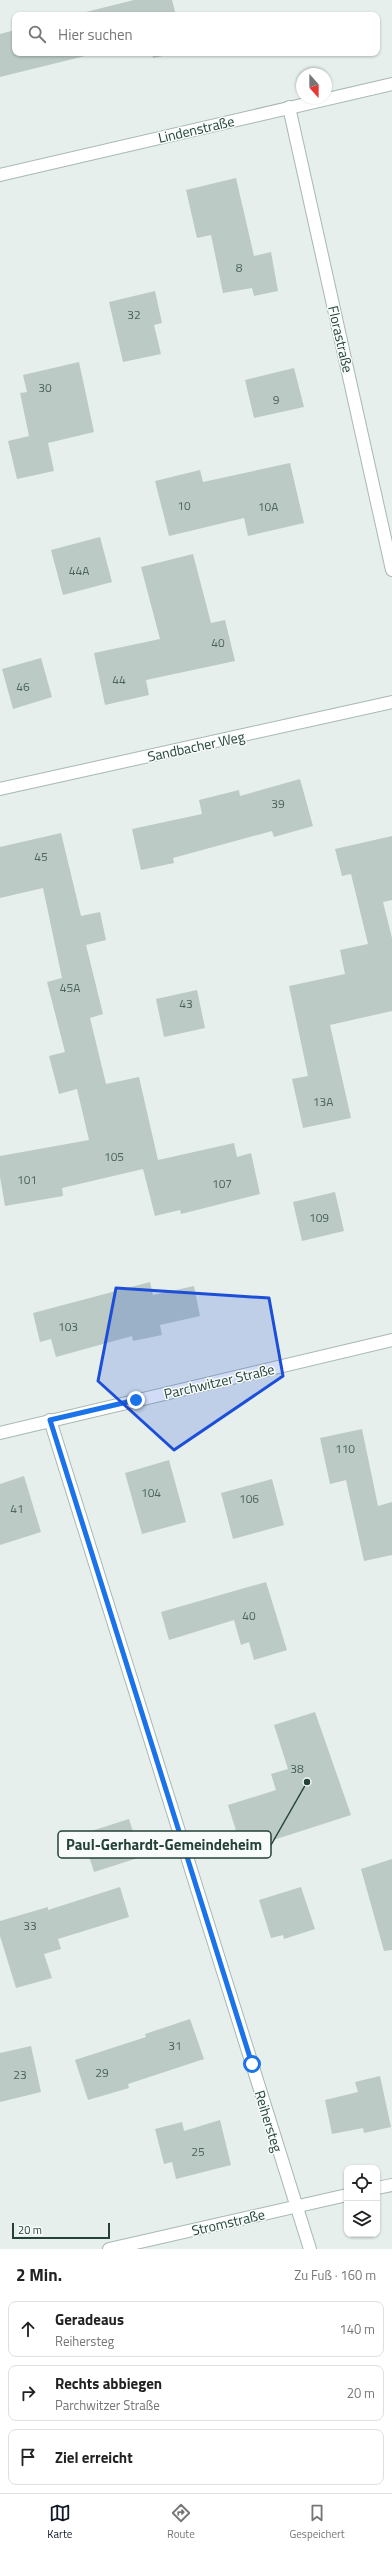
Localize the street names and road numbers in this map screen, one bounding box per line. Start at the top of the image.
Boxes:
street label: Lindenstraße [156,110,236,148]
street label: Florastraße [323,303,359,375]
street label: Sandbacher Weg [145,725,247,767]
street label: Parchwitzer Straße [162,1358,276,1404]
street label: Reihersteg [250,2087,288,2155]
street label: Stromstraße [189,2203,267,2241]

